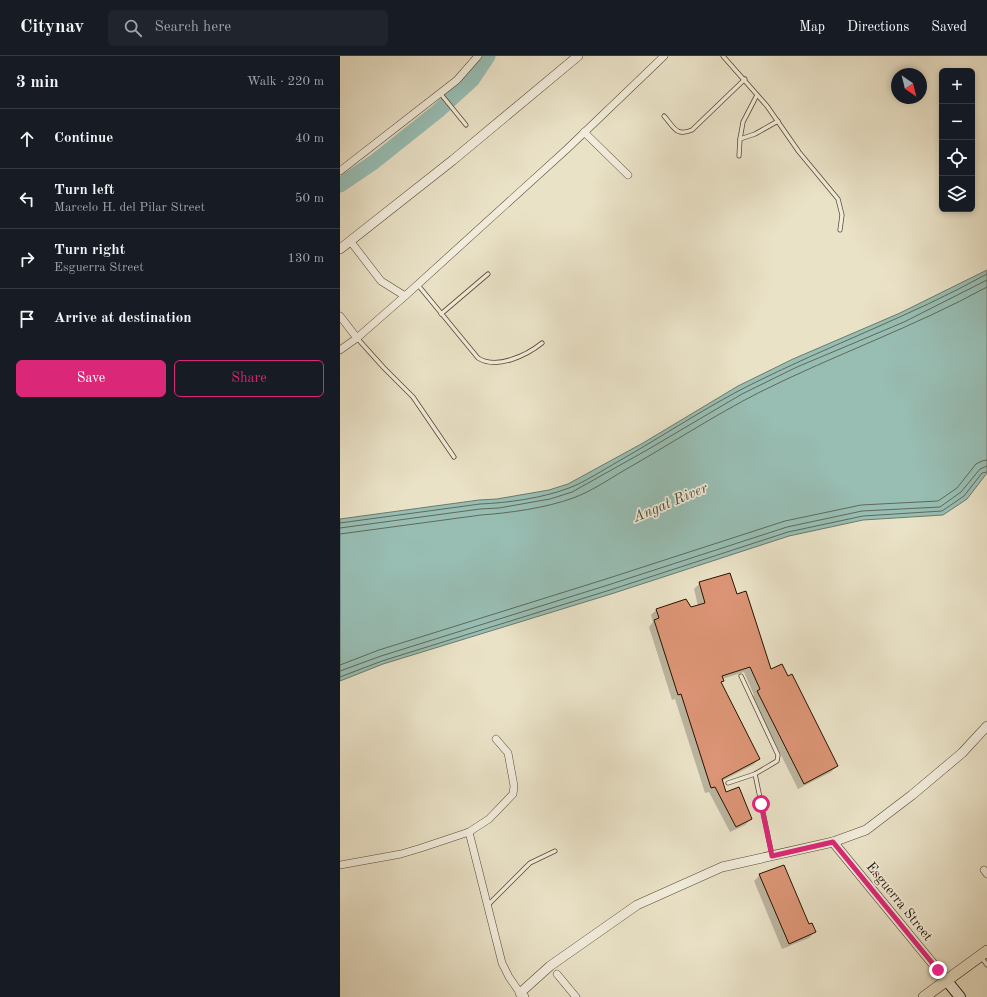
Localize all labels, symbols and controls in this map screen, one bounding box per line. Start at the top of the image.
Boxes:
search box [108,10,388,46]
icon: search [122,17,144,39]
text: Citynav [20,18,84,37]
text: Search here [154,20,231,35]
text: Map [799,20,825,34]
text: Directions [847,20,909,34]
text: Saved [931,20,967,34]
north arrow [891,68,927,104]
map controls [939,68,975,212]
button: + [939,68,975,104]
text: 3 min [16,74,59,91]
text: Walk · 220 m [247,75,324,88]
button: − [939,104,975,140]
icon: ahead [16,128,38,150]
text: Continue [54,131,113,146]
text: 40 m [295,132,324,145]
button: locate [939,140,975,176]
button: layers [939,176,975,212]
text: Turn left [54,183,114,198]
icon: left [16,188,38,210]
text: 50 m [295,192,324,205]
text: Marcelo H. del Pilar Street [54,201,205,214]
text: Turn right [54,243,125,258]
icon: right [16,248,38,270]
text: 130 m [287,252,324,265]
text: Esguerra Street [54,261,144,274]
icon: arrive [16,308,38,330]
text: Arrive at destination [54,311,192,326]
button: Save [16,360,166,397]
button: Share [174,360,324,397]
water label: Angat River [630,481,710,526]
route start [752,795,770,813]
street label: Esguerra Street [863,860,935,944]
route end [929,961,947,979]

